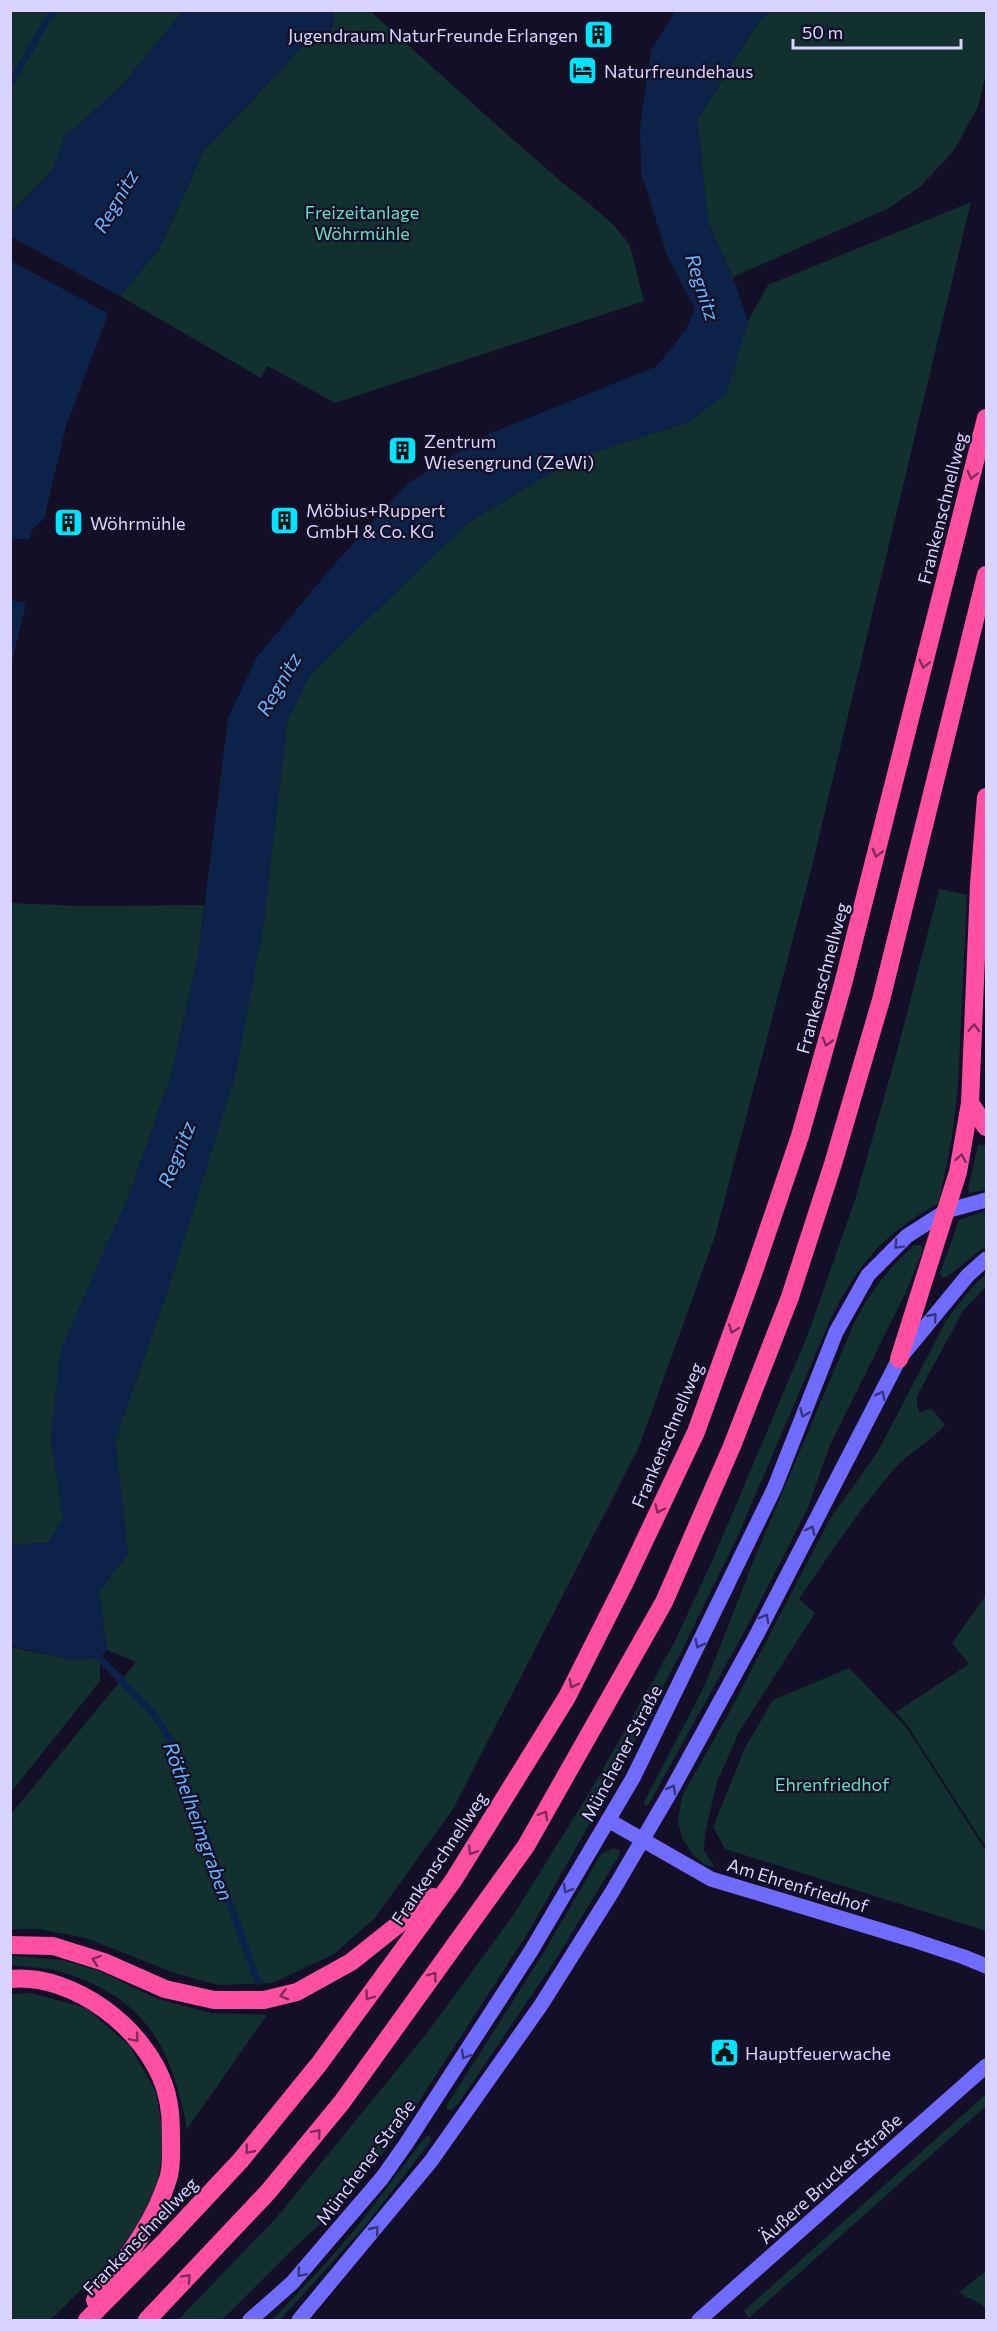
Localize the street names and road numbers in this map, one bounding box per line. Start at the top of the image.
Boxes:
street label: Frankenschnellweg [912,430,972,586]
street label: Frankenschnellweg [791,900,853,1056]
street label: Frankenschnellweg [626,1359,708,1511]
street label: Münchener Straße [576,1681,666,1825]
street label: Frankenschnellweg [386,1787,492,1929]
street label: Am Ehrenfriedhof [725,1853,872,1917]
street label: Münchener Straße [311,2095,419,2229]
street label: Äußere Brucker Straße [754,2108,906,2248]
street label: Frankenschnellweg [78,2172,202,2300]

